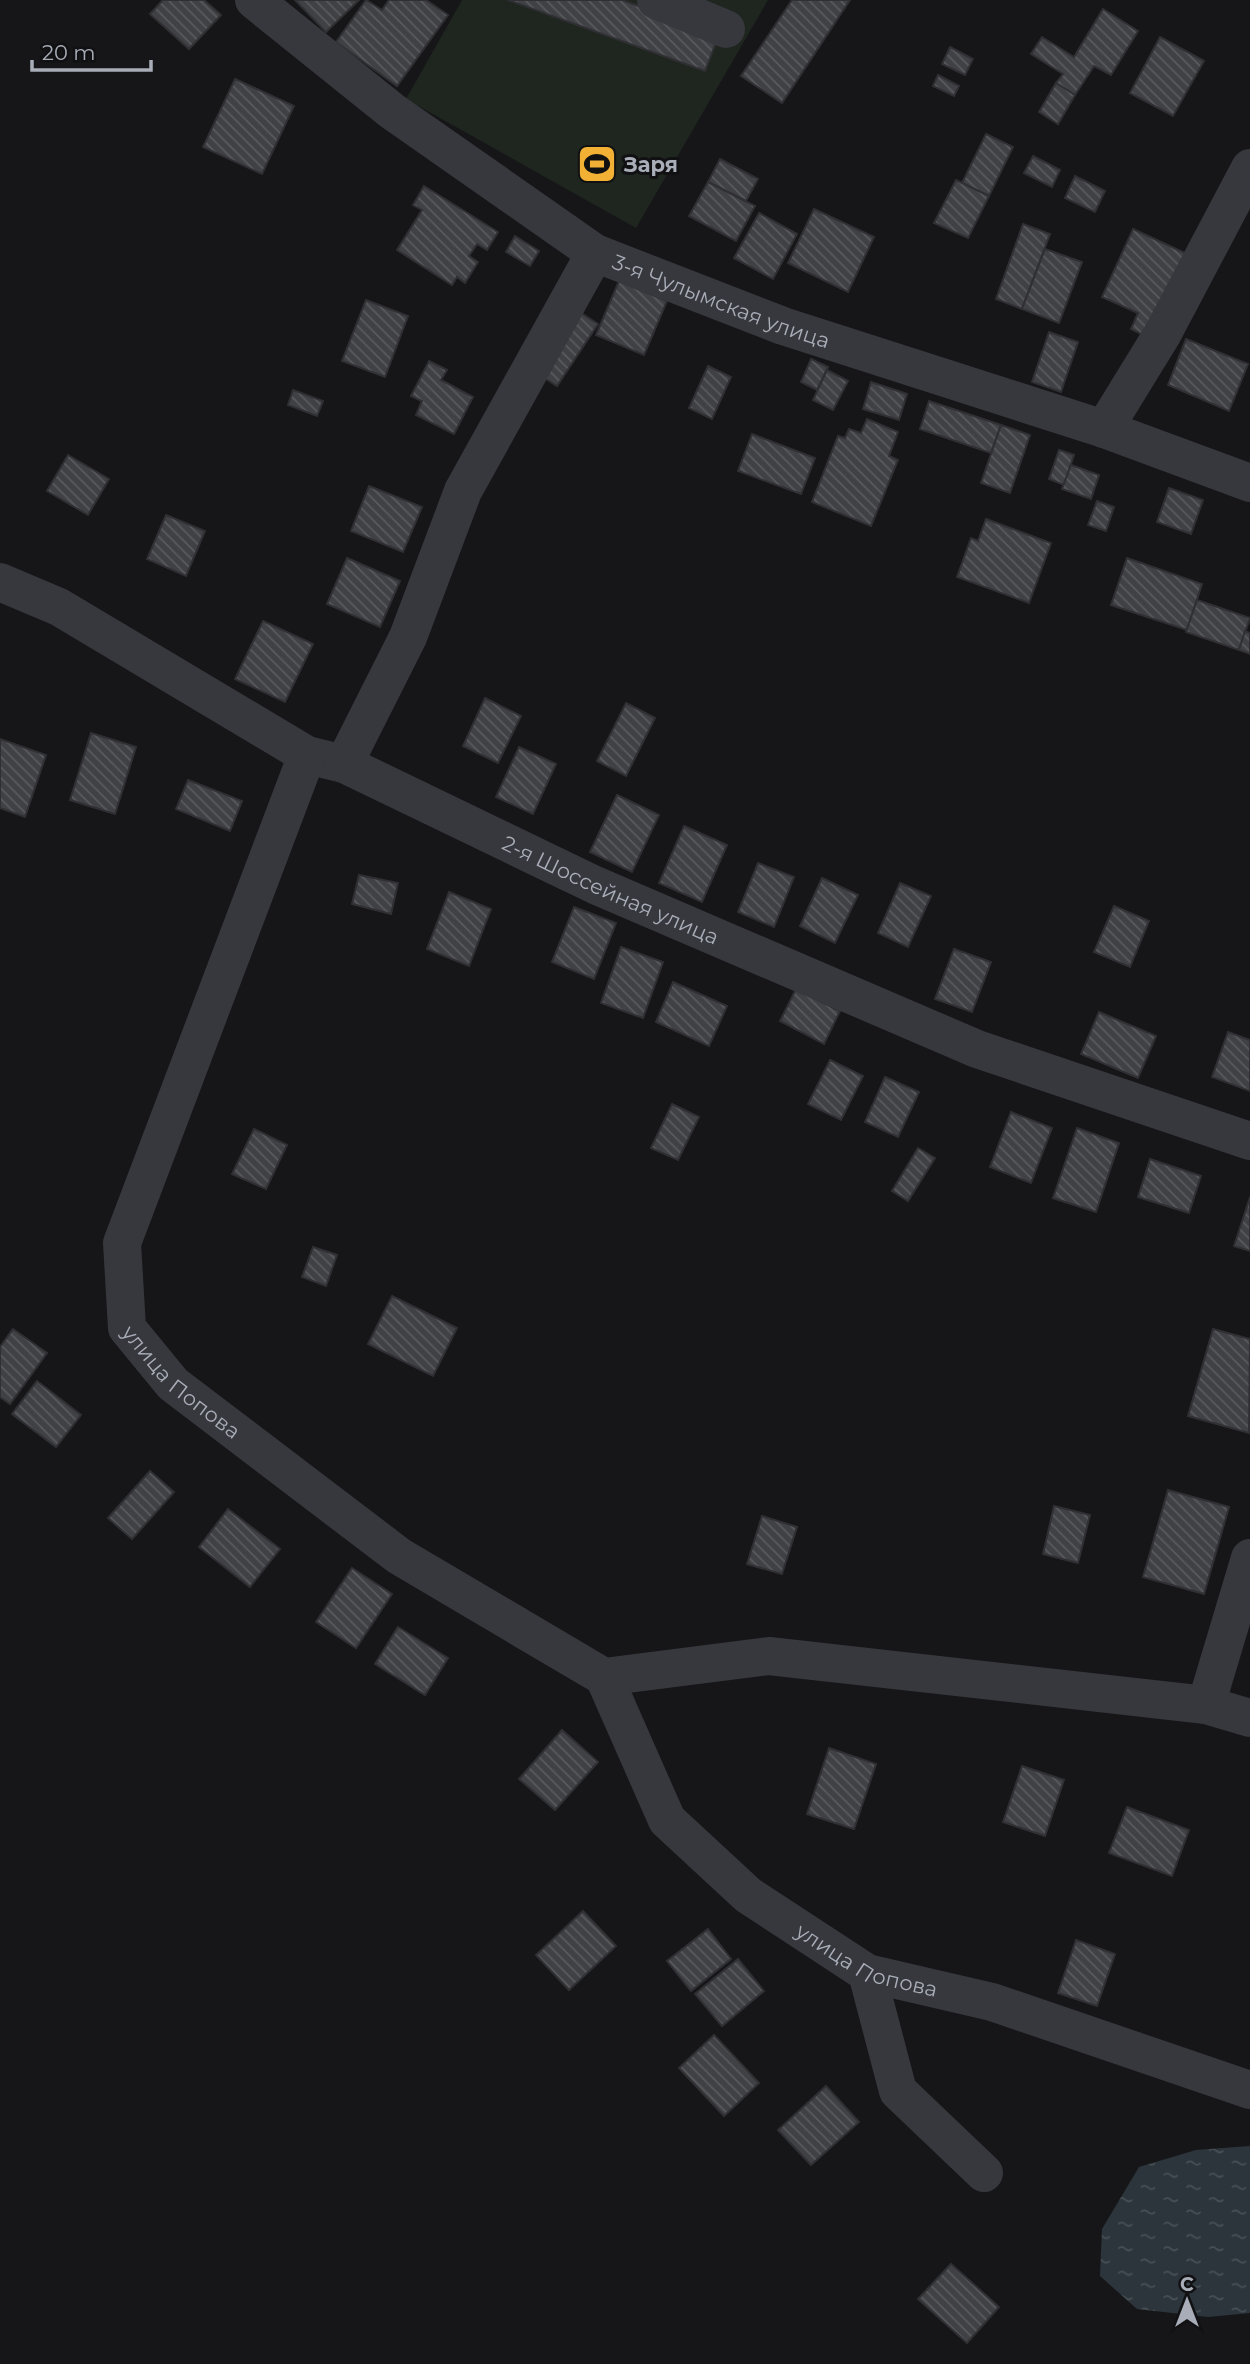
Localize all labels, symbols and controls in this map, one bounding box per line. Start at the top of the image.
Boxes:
scale bar [32,28,150,72]
text: 20 m [42,40,96,65]
sports icon: Заря [576,143,618,185]
place label: Заря [623,152,678,177]
street label: 3-я Чулымская улица [609,249,833,353]
street label: 2-я Шоссейная улица [499,830,723,949]
street label: улица Попова [117,1319,246,1443]
street label: улица Попова [791,1917,940,2002]
north arrow [1152,2266,1222,2336]
text: С [1180,2273,1194,2296]

